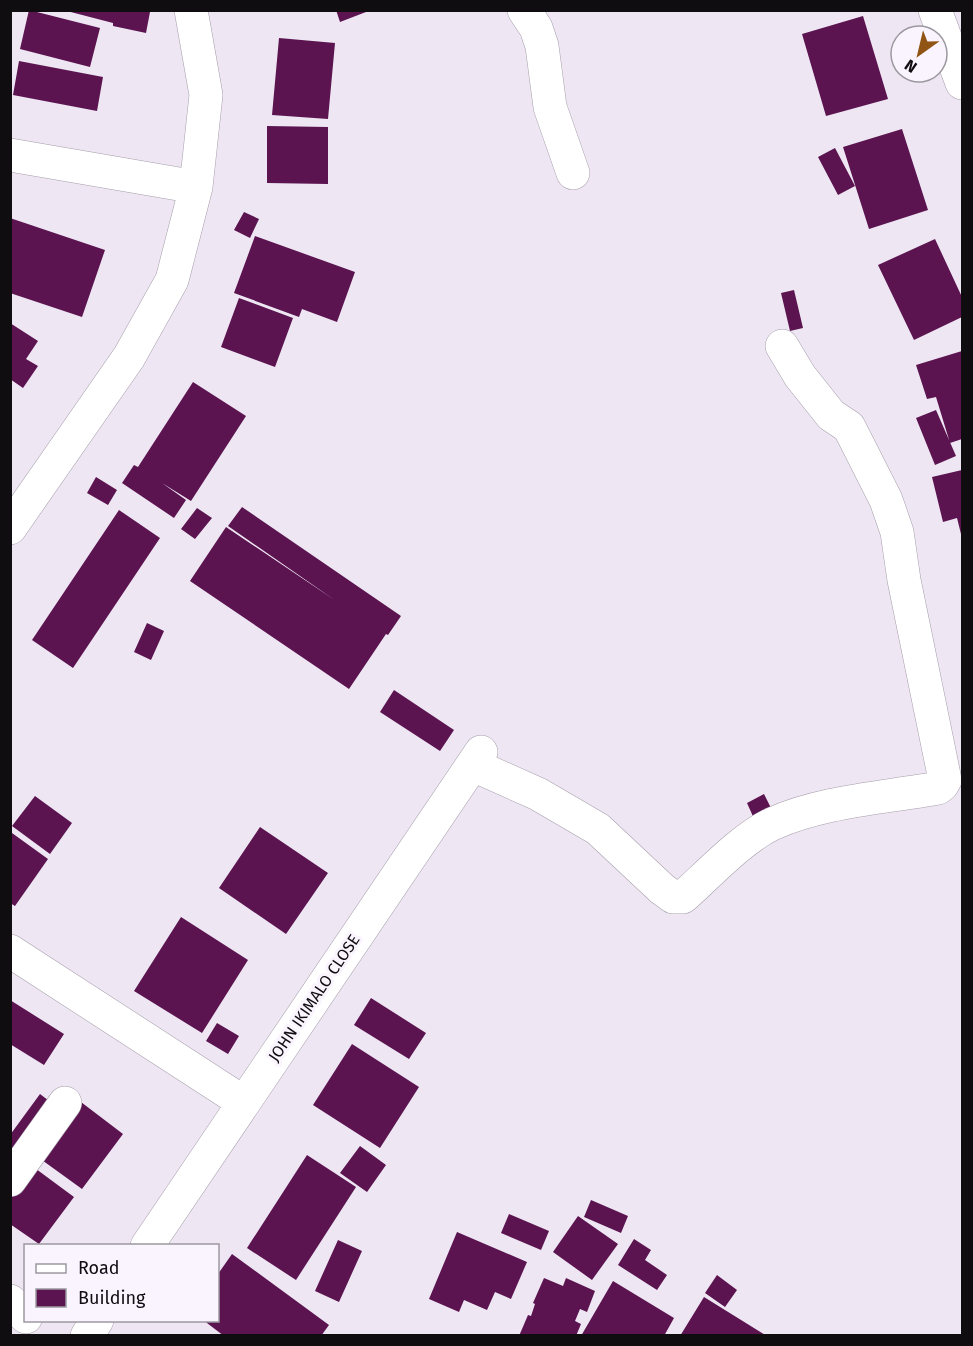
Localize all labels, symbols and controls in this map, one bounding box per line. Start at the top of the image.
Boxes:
north arrow [889,24,949,84]
text: N [901,55,921,77]
street label: JOHN IKIMALO CLOSE [264,931,364,1065]
legend [24,1244,219,1322]
text: Road [78,1257,120,1279]
text: Building [78,1287,146,1309]

